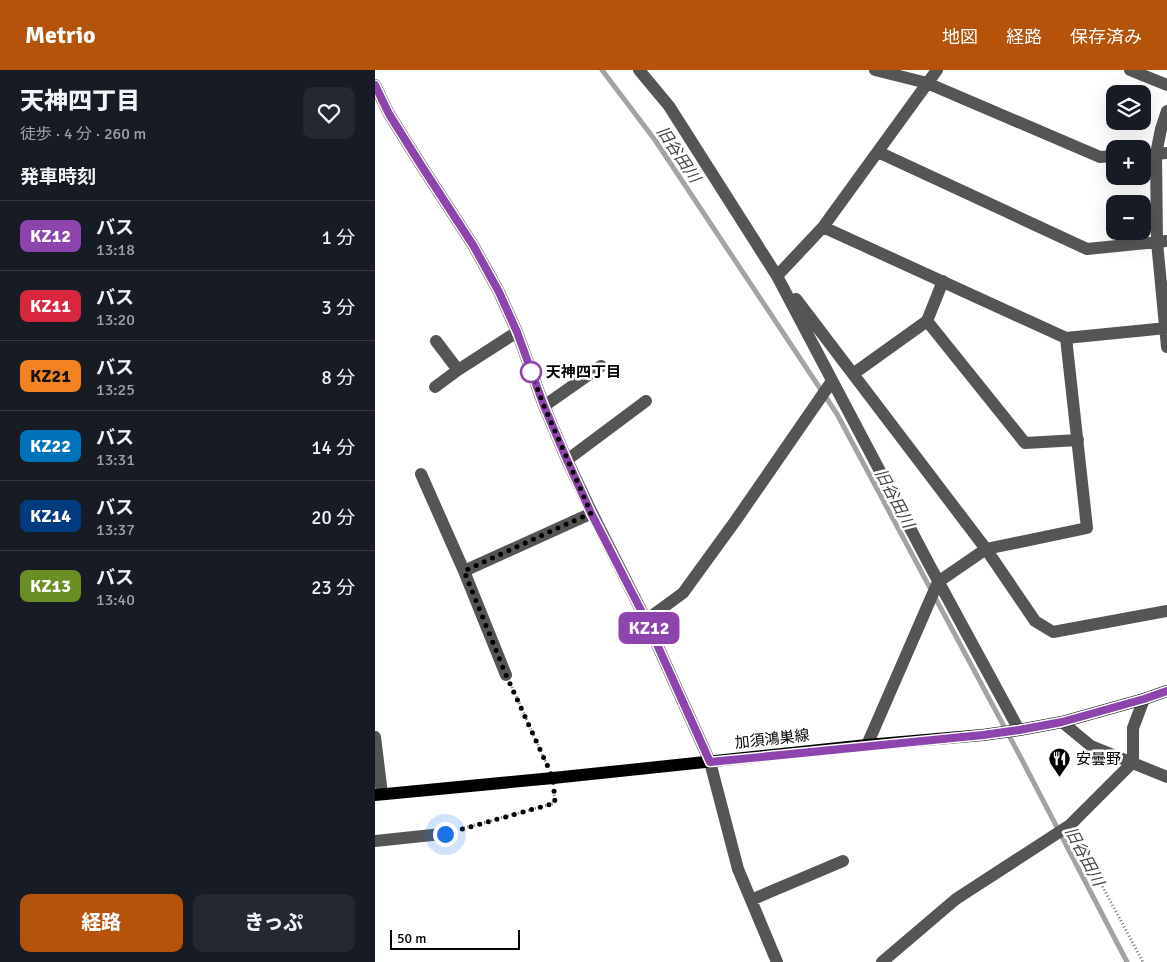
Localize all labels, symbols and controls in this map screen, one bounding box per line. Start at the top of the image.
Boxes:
text: Metrio [25,20,96,50]
text: 地図 [942,26,978,48]
text: 経路 [1006,26,1042,48]
text: 保存済み [1070,26,1142,48]
map controls [1106,85,1151,240]
button: layers [1106,85,1151,130]
text: 天神四丁目 [20,86,140,116]
button: heart [303,87,355,139]
water label: 旧谷田川 [652,122,705,188]
text: 徒歩 · 4 分 · 260 m [20,124,146,144]
button: + [1106,140,1151,185]
text: 発車時刻 [20,165,96,189]
button: − [1106,195,1151,240]
text: バス [96,216,134,240]
text: KZ12 [30,225,71,247]
text: 1 分 [322,226,355,250]
text: 13:18 [96,240,135,260]
text: バス [96,286,134,310]
text: KZ11 [30,295,71,317]
text: 3 分 [322,296,355,320]
text: 13:20 [96,310,135,330]
text: バス [96,356,134,380]
marker: 天神四丁目 [520,361,542,383]
place label: 天神四丁目 [546,363,621,381]
text: KZ21 [30,365,71,387]
text: 8 分 [322,366,355,390]
text: 13:25 [96,380,135,400]
text: バス [96,426,134,450]
text: KZ22 [30,435,71,457]
text: 14 分 [311,436,355,460]
text: 13:31 [96,450,135,470]
water label: 旧谷田川 [870,466,919,533]
text: バス [96,496,134,520]
text: KZ14 [30,505,71,527]
text: 20 分 [311,506,355,530]
text: 13:37 [96,520,135,540]
text: バス [96,566,134,590]
text: KZ13 [30,575,71,597]
text: 23 分 [311,576,355,600]
text: 13:40 [96,590,135,610]
line badge: KZ12 [614,612,684,644]
text: KZ12 [628,617,670,639]
street label: 加須鴻巣線 [734,726,810,752]
restaurant icon: 安曇野 [1048,747,1072,778]
place label: 安曇野 [1076,750,1121,768]
your location [433,822,458,847]
water label: 旧谷田川 [1060,824,1109,891]
button: 経路 [20,894,183,952]
button: きっぷ [193,894,355,952]
scale bar [390,927,520,950]
text: 50 m [397,930,426,947]

